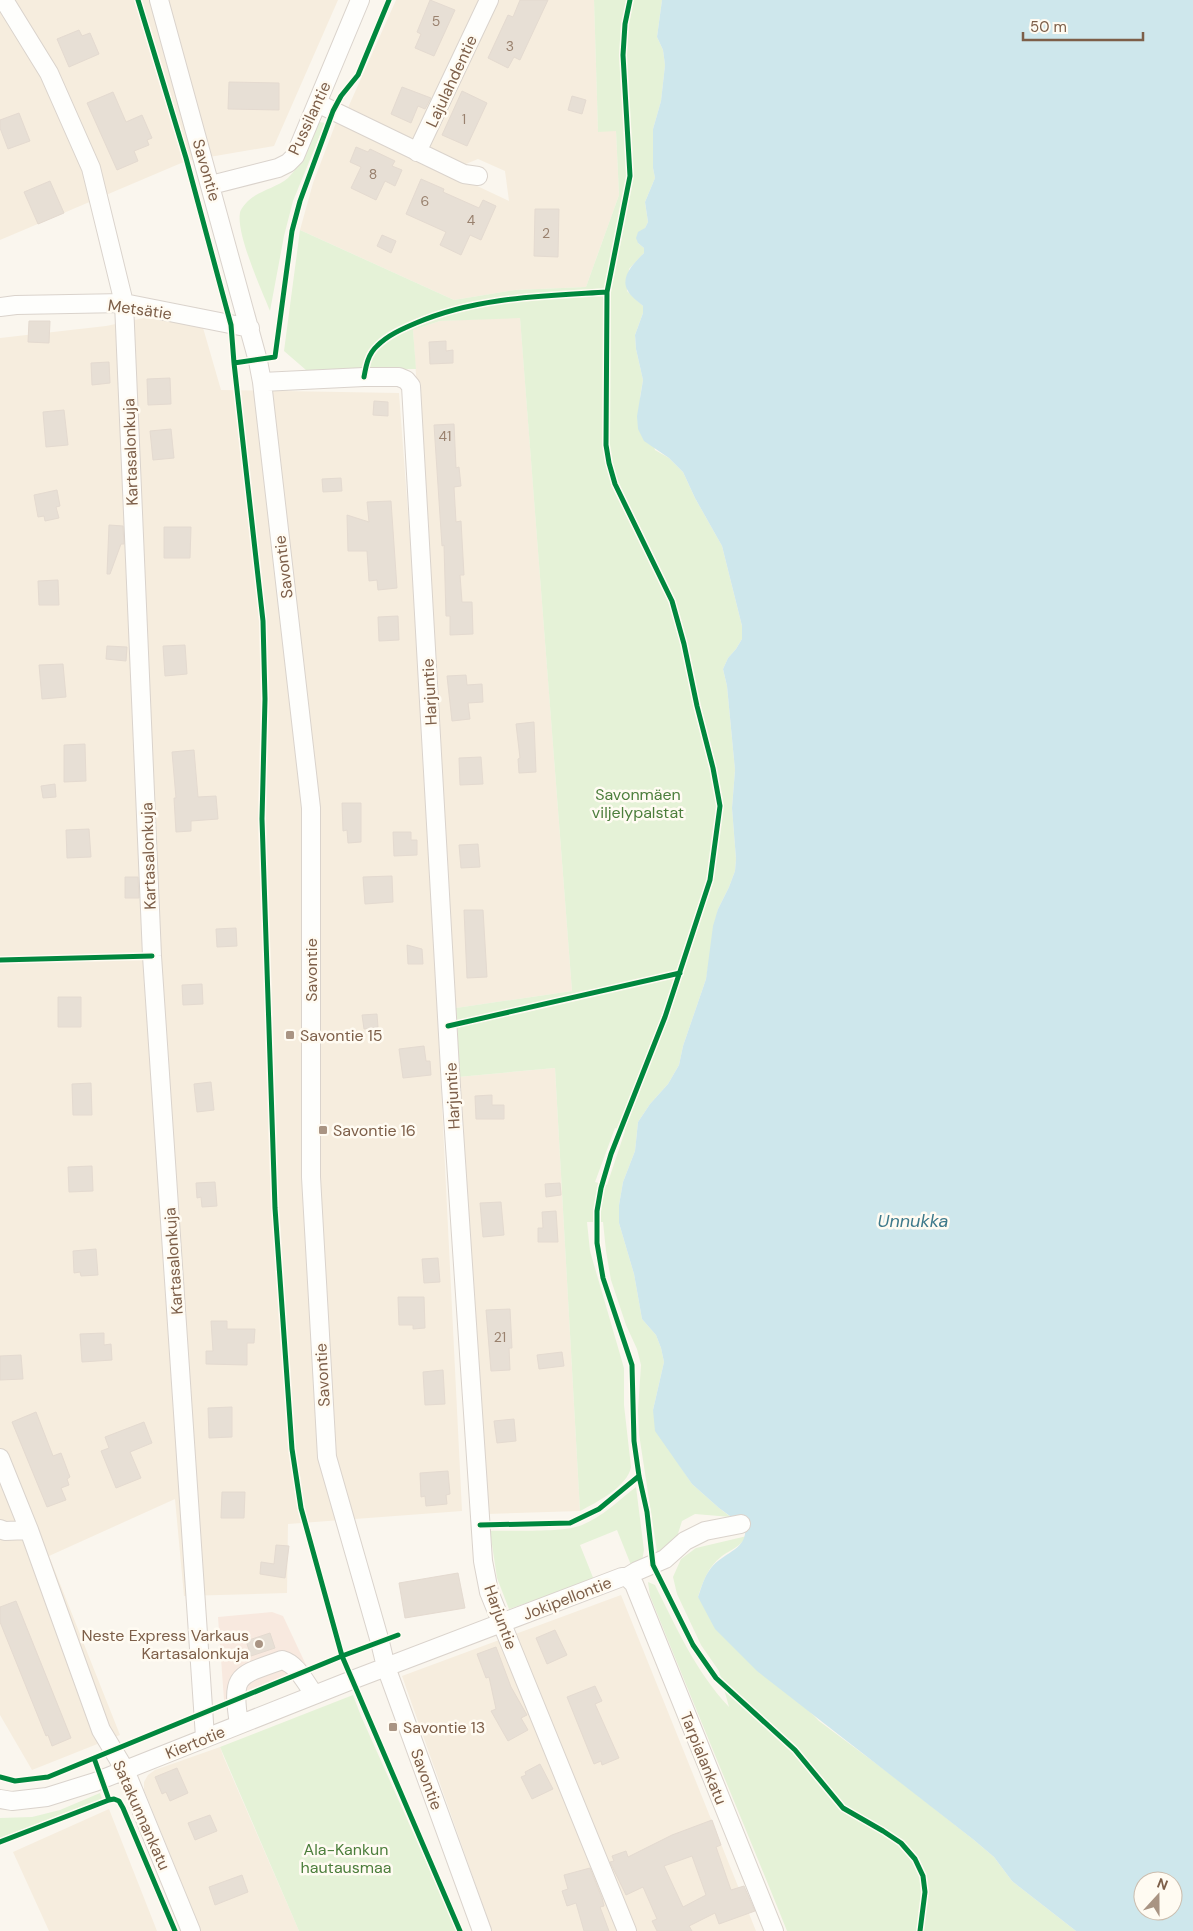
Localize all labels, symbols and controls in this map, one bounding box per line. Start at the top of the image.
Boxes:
scale bar [1023,10,1143,42]
house number: 5 [432,12,440,30]
text: 50 m [1030,17,1067,37]
street label: Lajulahdentie [421,32,482,131]
house number: 3 [506,37,514,55]
street label: Pussilantie [283,78,336,158]
house number: 1 [462,110,466,128]
street label: Savontie [188,137,225,204]
house number: 8 [369,165,377,183]
house number: 6 [421,192,429,210]
house number: 4 [467,211,476,229]
house number: 2 [542,224,550,242]
street label: Metsätie [107,295,173,324]
street label: Kartasalonkuja [118,398,143,506]
house number: 41 [439,427,451,445]
street label: Savontie [269,534,298,600]
street label: Harjuntie [417,658,442,726]
park label: Savonmäen viljelypalstat [592,784,684,823]
street label: Kartasalonkuja [136,802,161,910]
street label: Savontie [301,938,322,1002]
place label: Savontie 15 [300,1025,383,1046]
marker: Savontie 15 [284,1029,296,1041]
street label: Harjuntie [440,1062,465,1130]
place label: Savontie 16 [333,1120,416,1141]
marker: Savontie 16 [317,1124,329,1136]
street label: Kartasalonkuja [159,1207,188,1315]
water label: Unnukka [878,1209,948,1233]
house number: 21 [494,1328,506,1346]
street label: Savontie [310,1343,335,1407]
street label: Jokipellontie [520,1572,615,1625]
street label: Harjuntie [479,1582,522,1652]
place label: Neste Express Varkaus Kartasalonkuja [81,1625,249,1664]
marker: Neste Express Varkaus Kartasalonkuja [253,1638,265,1650]
street label: Tarpialankatu [675,1709,732,1808]
place label: Savontie 13 [403,1717,485,1738]
street label: Kiertotie [162,1721,228,1764]
marker: Savontie 13 [387,1721,399,1733]
street label: Savontie [406,1746,447,1813]
street label: Satakunnankatu [108,1757,175,1873]
park label: Ala-Kankun hautausmaa [301,1839,391,1878]
north arrow [1133,1871,1183,1921]
text: N [1155,1874,1171,1894]

